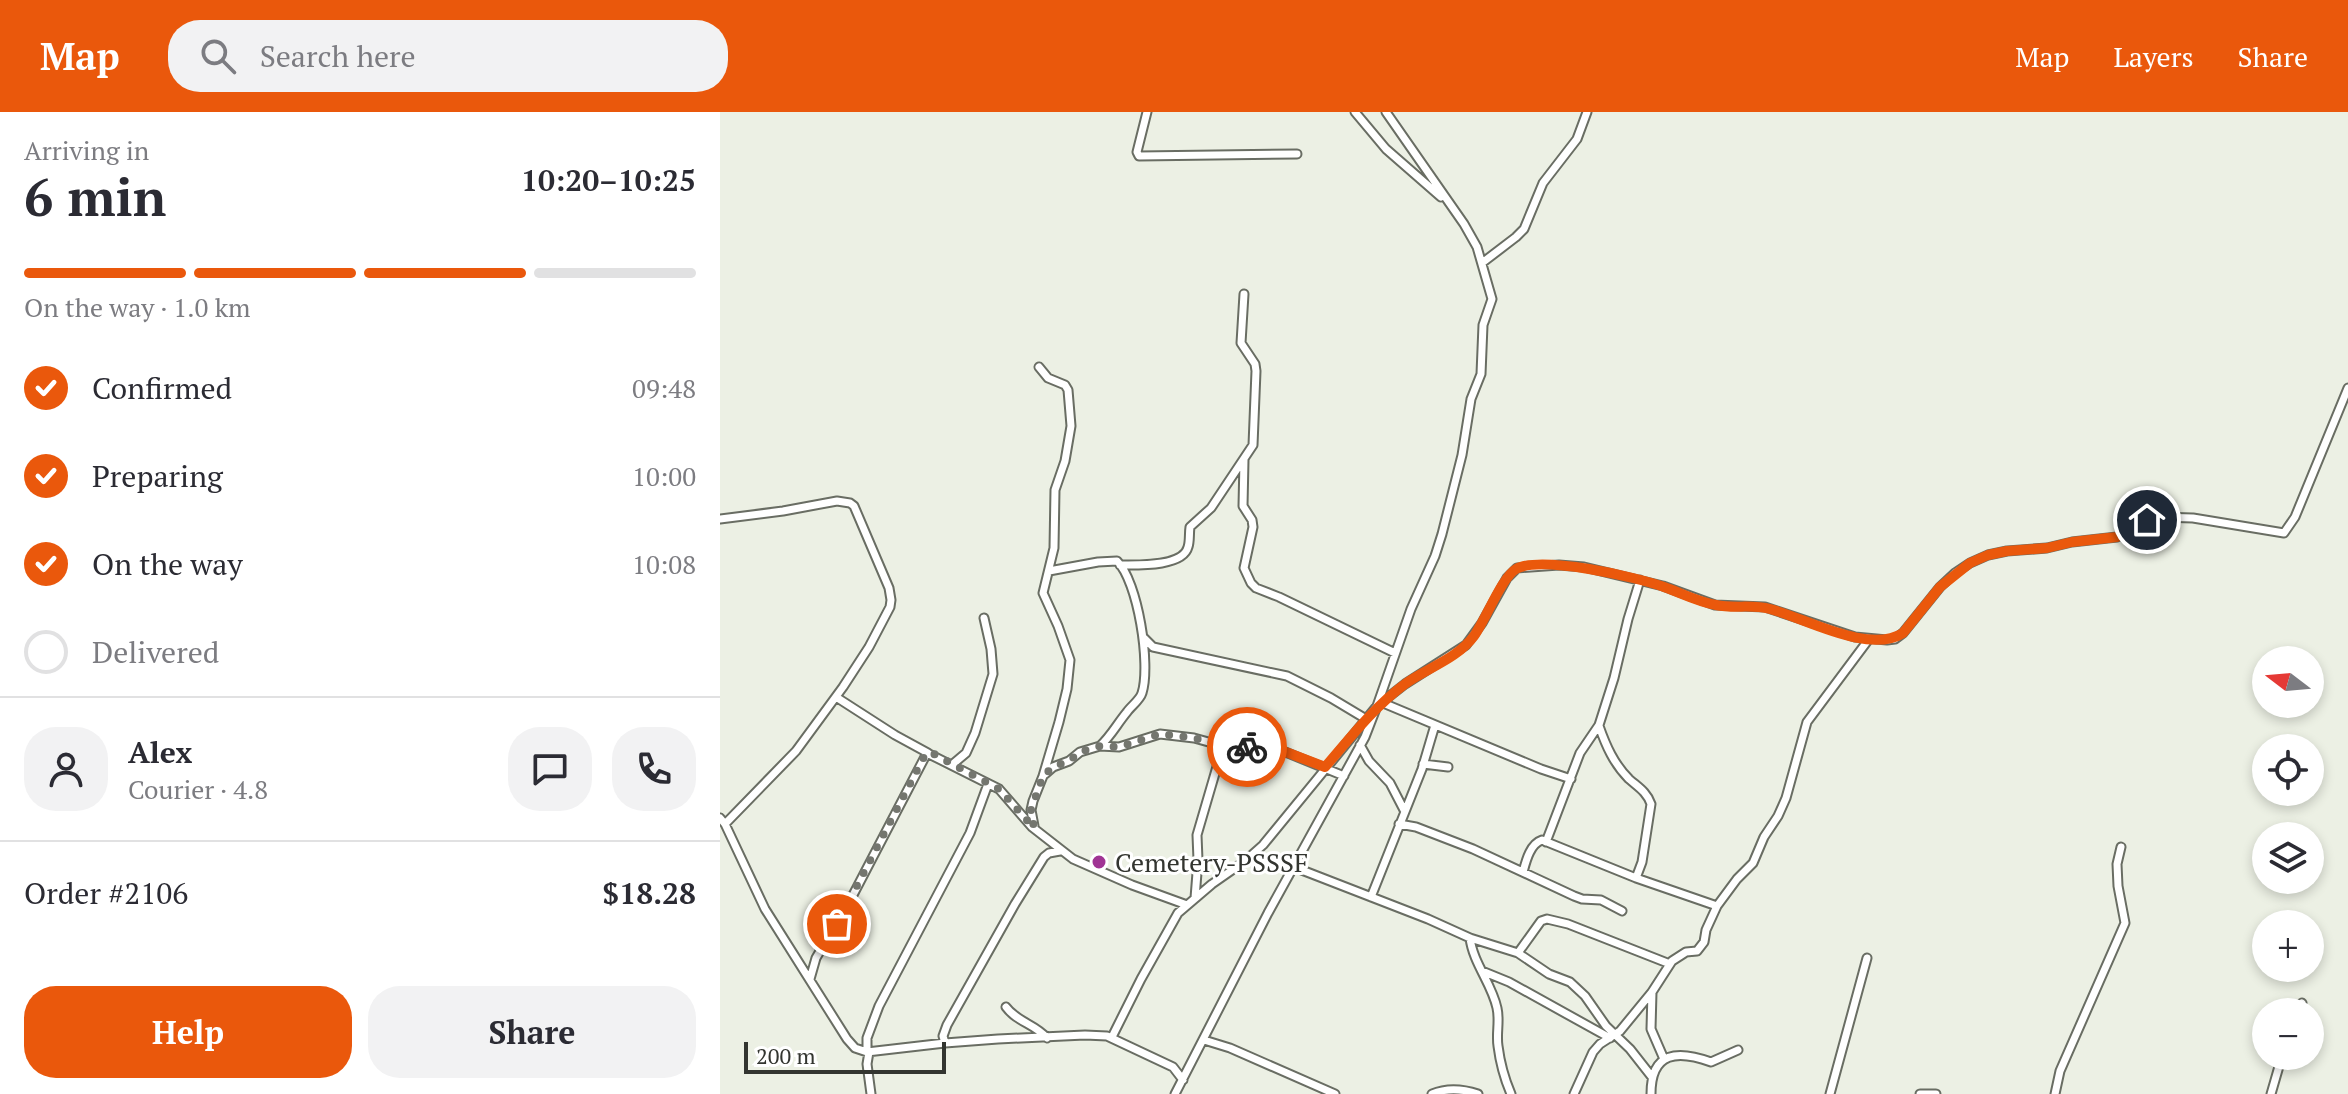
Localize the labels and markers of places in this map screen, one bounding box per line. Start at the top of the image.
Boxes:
pin [2113,486,2181,554]
place label: Cemetery-PSSSF [1115,845,1308,879]
marker: Cemetery-PSSSF [1090,853,1108,871]
pin [803,890,871,958]

